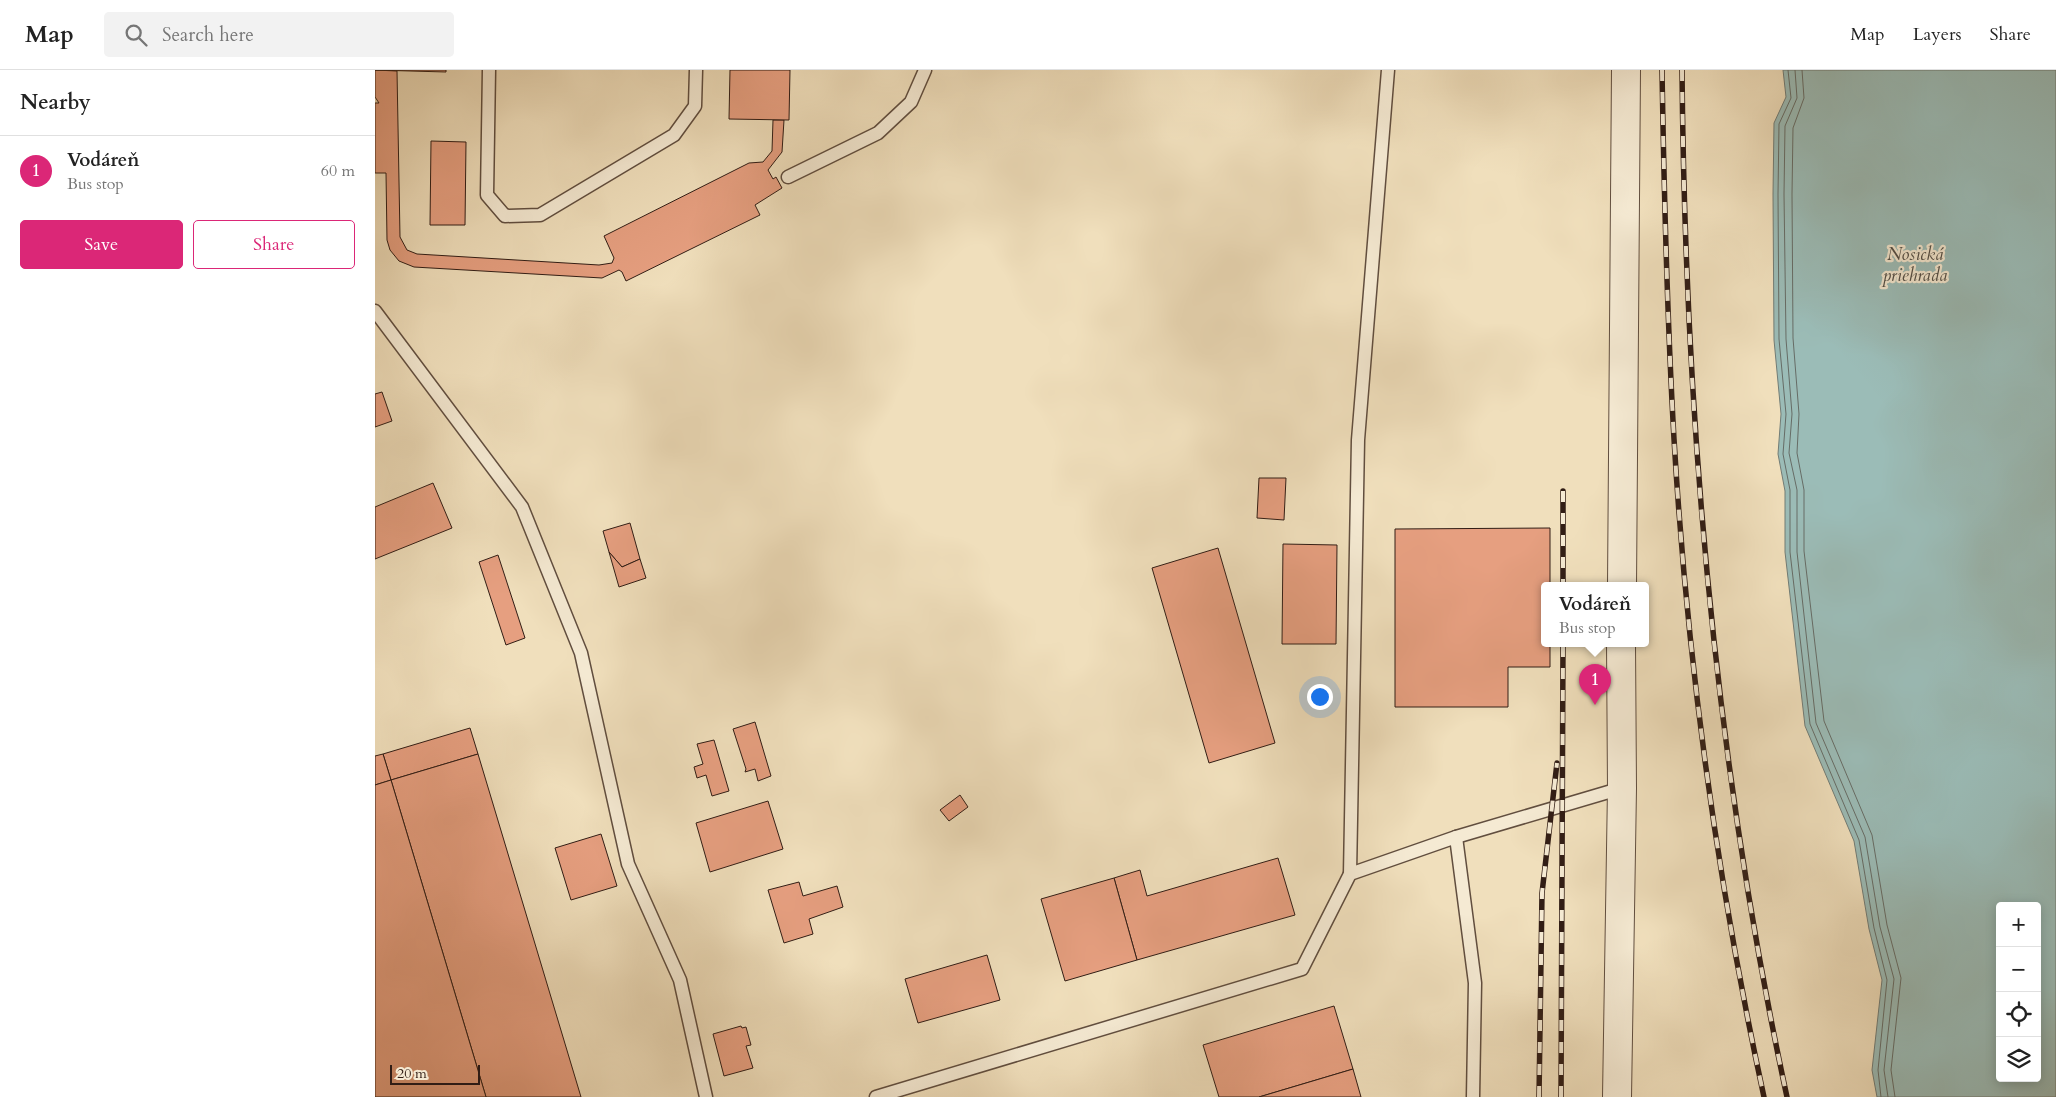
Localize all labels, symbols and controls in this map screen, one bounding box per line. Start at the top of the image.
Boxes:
search box [104,12,454,57]
text: Map [25,18,74,51]
icon: search [122,21,150,49]
text: Search here [162,22,254,48]
text: Map [1850,22,1885,47]
text: Layers [1913,22,1962,47]
text: Share [1990,22,2031,47]
text: Nearby [20,88,91,117]
text: Vodáreň [67,147,139,173]
text: 1 [32,160,40,182]
text: 60 m [321,160,355,182]
text: Bus stop [67,173,124,195]
button: Save [20,220,183,269]
button: Share [193,220,355,269]
water label: Nosická priehrada [1881,242,1947,288]
popup [1541,582,1649,647]
text: Vodáreň [1559,591,1631,617]
text: Bus stop [1559,617,1616,639]
pin: 1 [1579,664,1611,705]
your location [1307,684,1333,710]
map controls [1996,902,2041,1082]
button: + [1996,902,2041,947]
button: − [1996,947,2041,992]
button: locate [1996,992,2041,1037]
button: layers [1996,1037,2041,1082]
scale bar [390,1062,480,1085]
text: 20 m [397,1064,427,1083]

